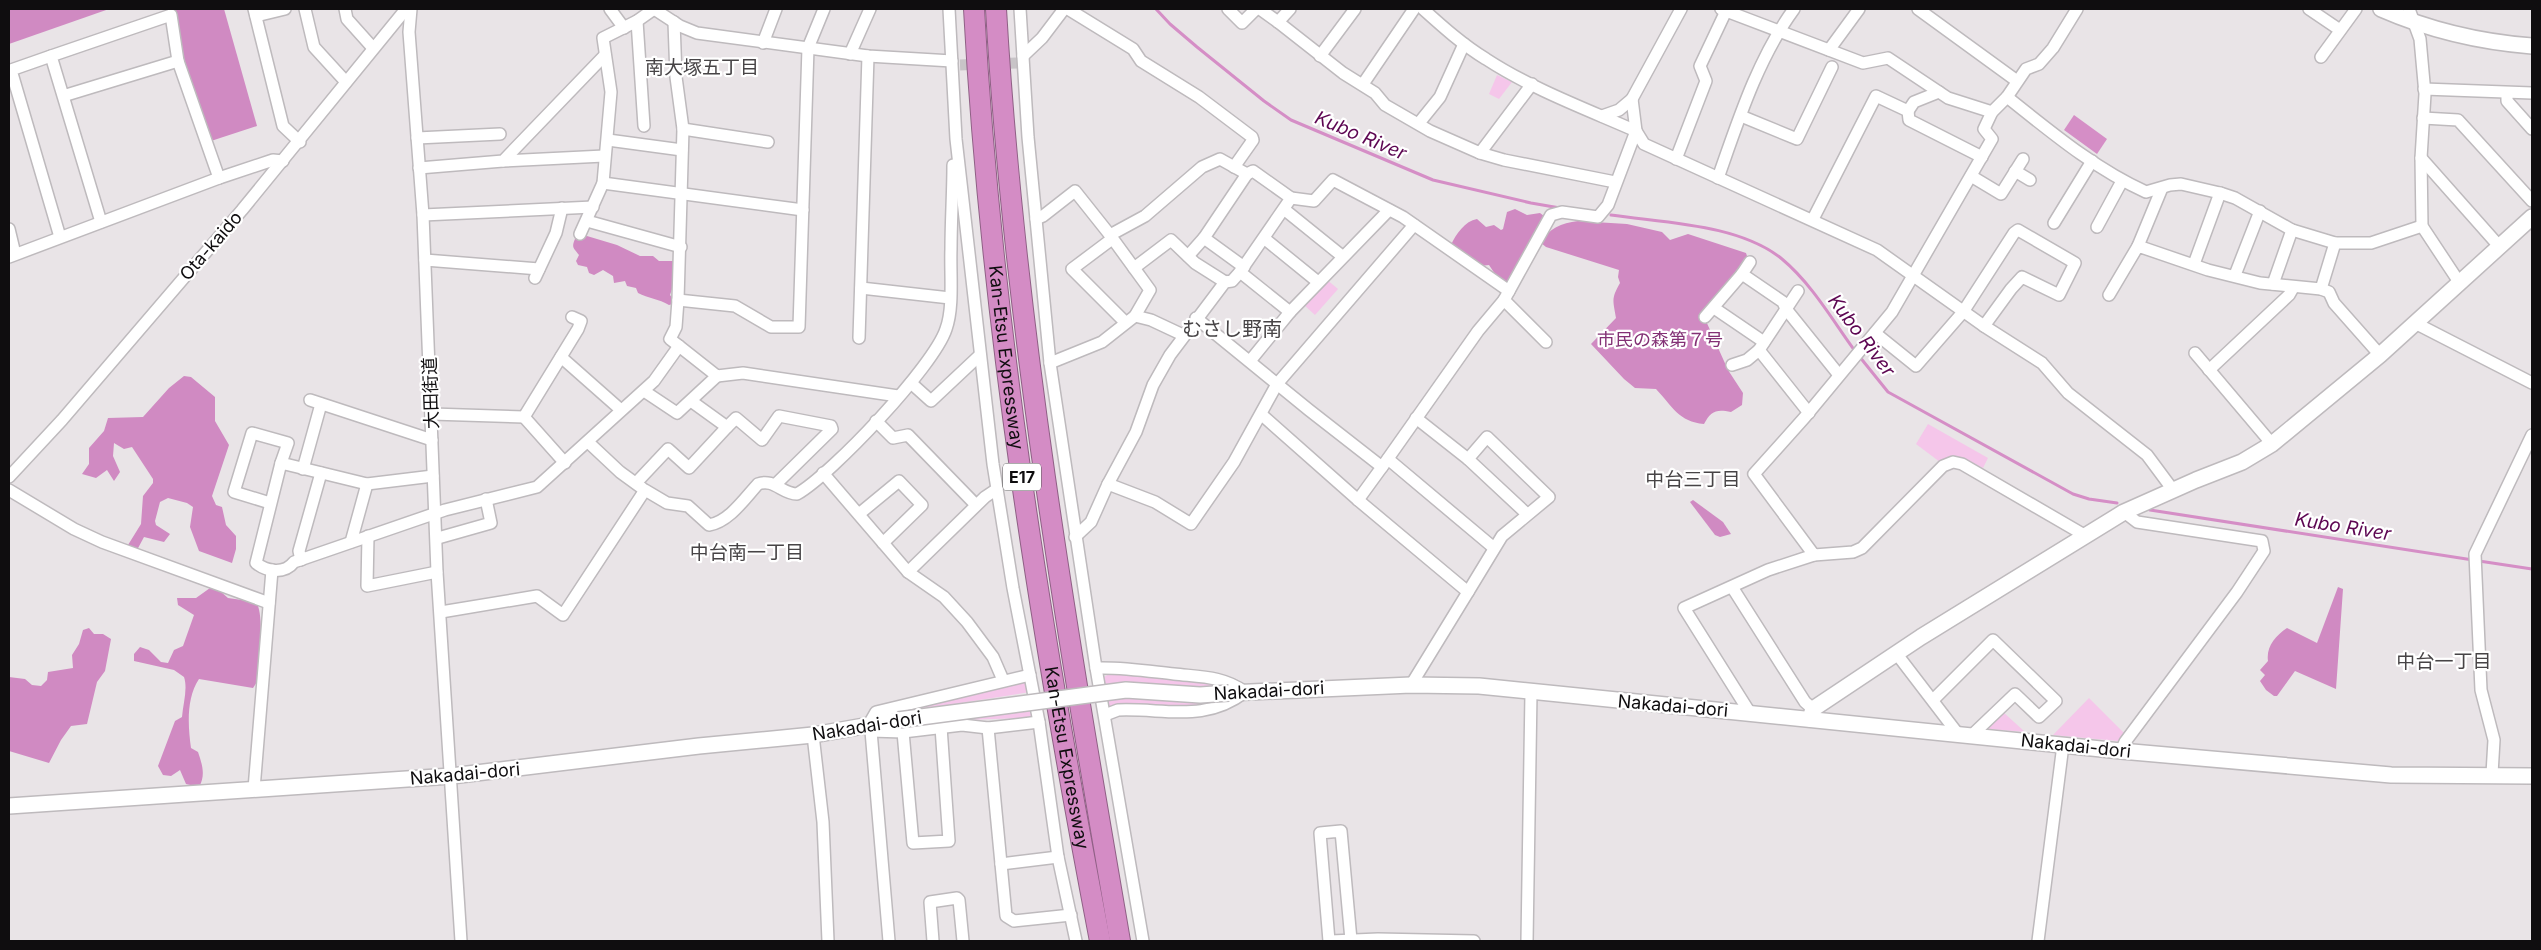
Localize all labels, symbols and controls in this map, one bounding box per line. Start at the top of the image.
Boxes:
district label: 南大塚五丁目 [645,56,759,79]
water label: Kubo River [1312,106,1411,165]
street label: Ota-kaido [175,207,246,284]
street label: Kan-Etsu Expressway [985,264,1028,451]
water label: Kubo River [1823,290,1900,382]
district label: むさし野南 [1182,317,1282,341]
park label: 市民の森第７号 [1597,329,1723,350]
street label: 大田街道 [419,357,442,429]
road number: E17 [1003,464,1041,491]
district label: 中台三丁目 [1645,468,1741,491]
water label: Kubo River [2293,508,2393,546]
district label: 中台南一丁目 [690,541,804,564]
district label: 中台一丁目 [2396,650,2492,673]
street label: Kan-Etsu Expressway [1041,665,1094,851]
street label: Nakadai-dori [1213,677,1325,704]
street label: Nakadai-dori [1617,690,1729,721]
street label: Nakadai-dori [811,706,923,745]
street label: Nakadai-dori [2020,729,2132,762]
street label: Nakadai-dori [409,758,521,789]

